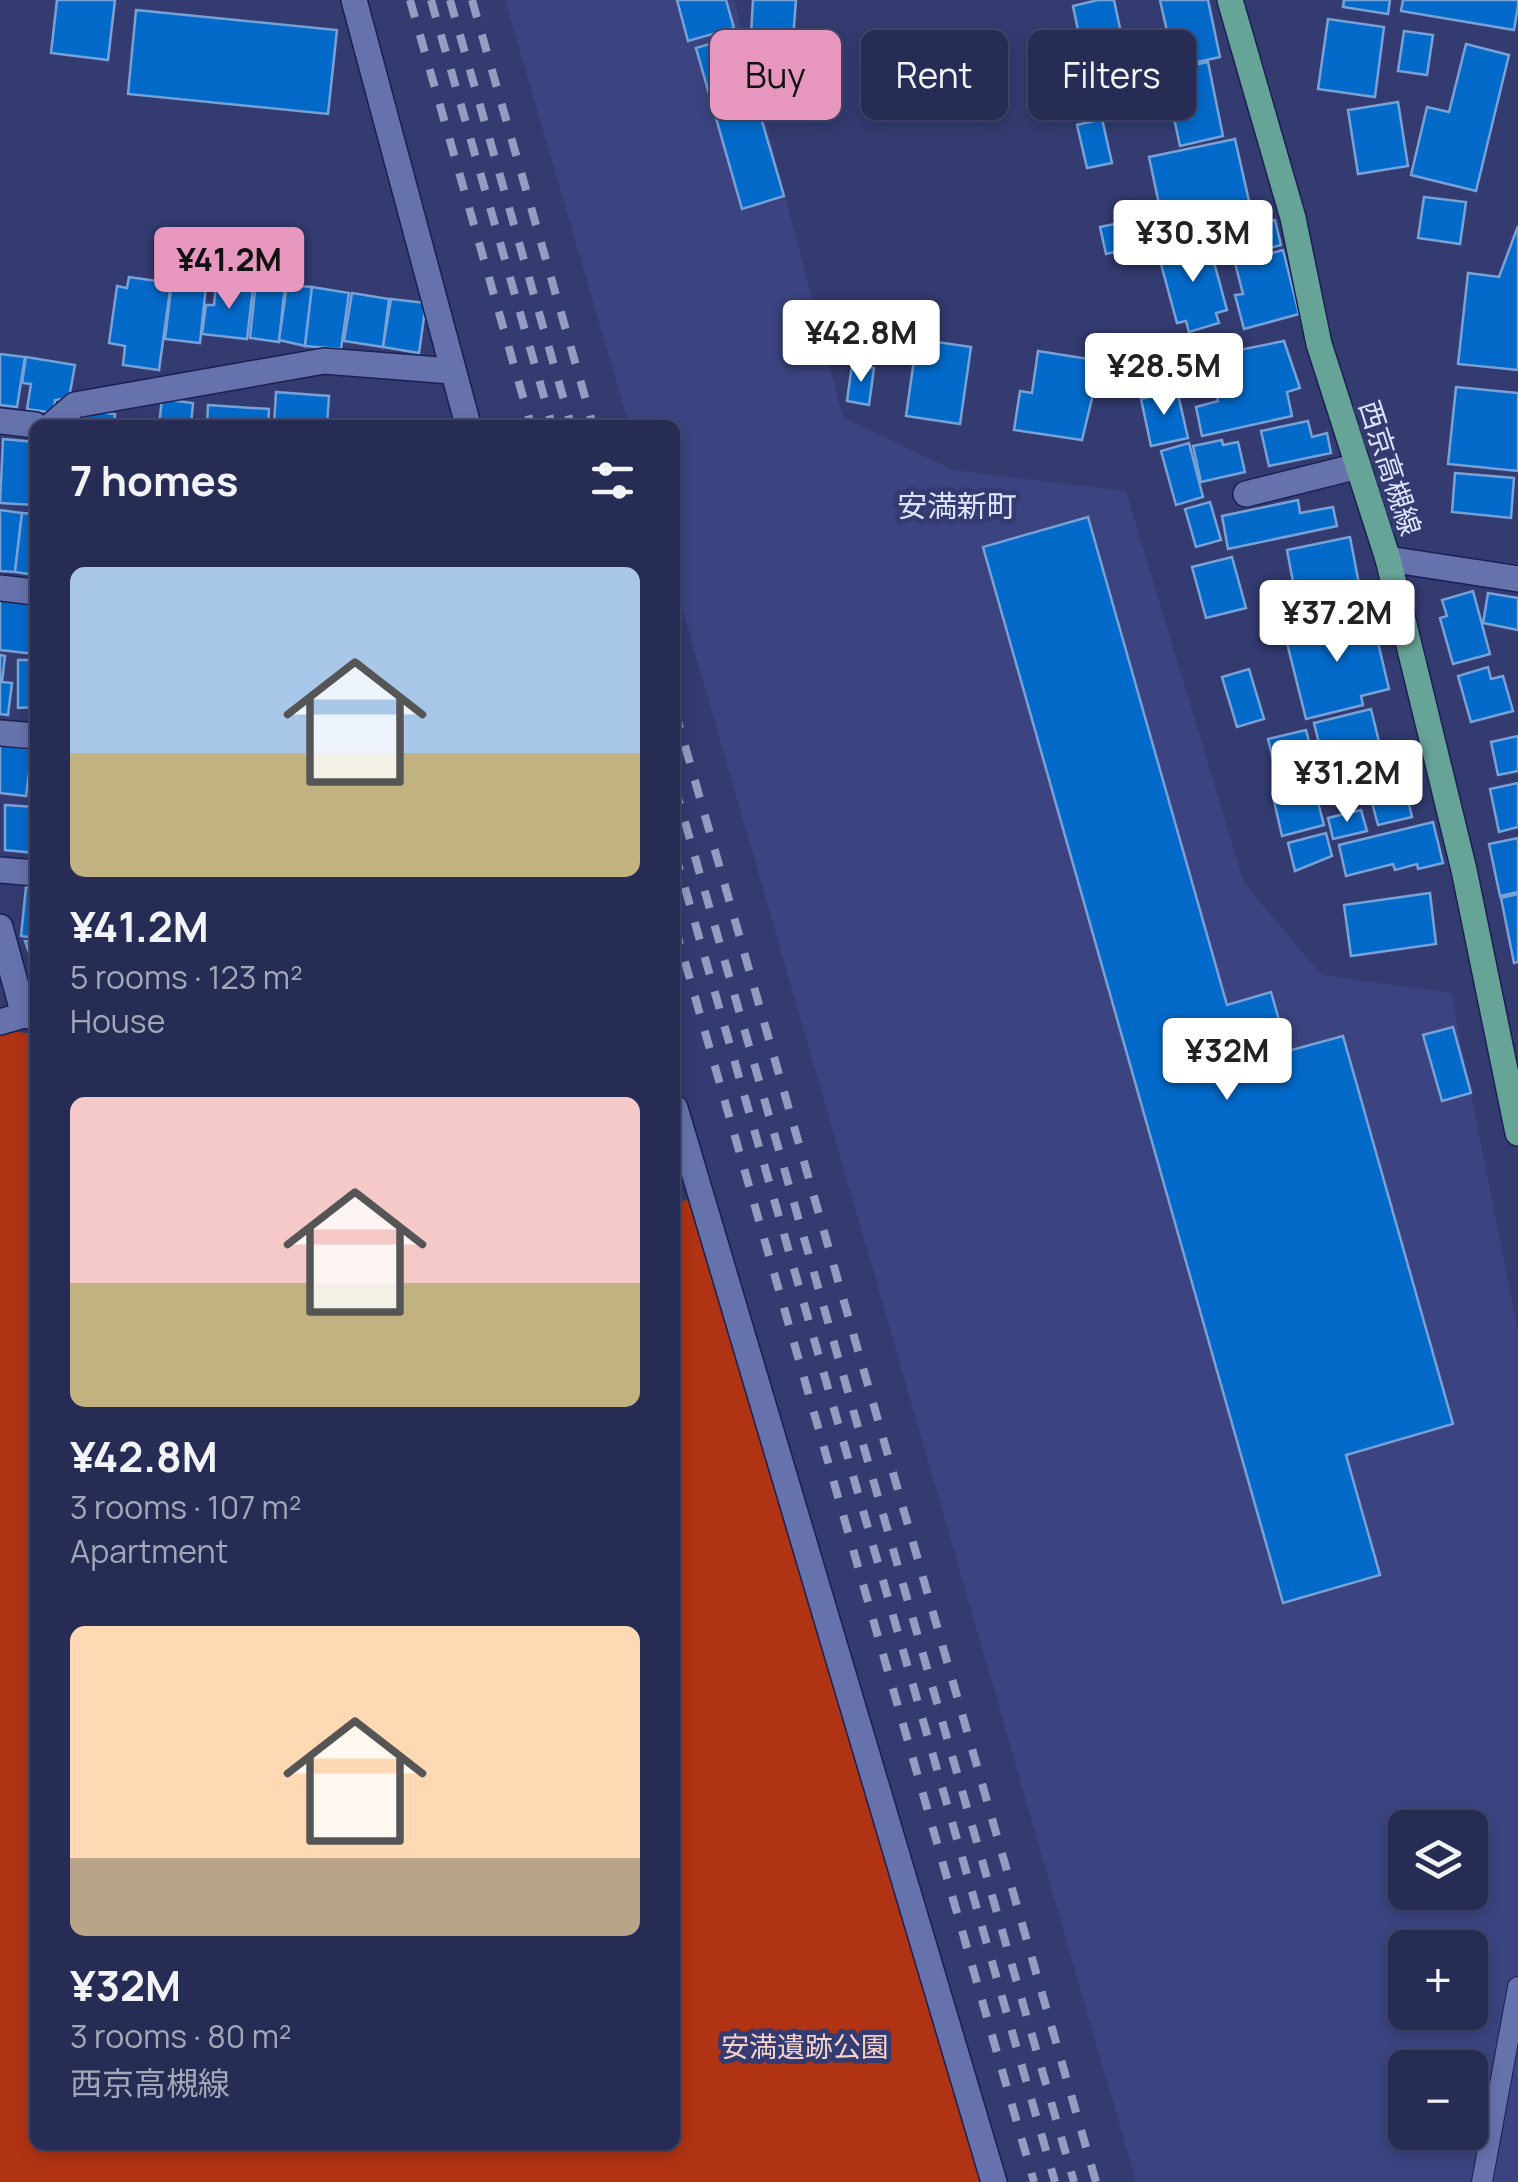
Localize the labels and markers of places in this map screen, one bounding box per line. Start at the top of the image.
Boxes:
pin: ¥30.3M [1112,200,1274,285]
pin: ¥41.2M [148,227,310,312]
pin: ¥42.8M [780,300,942,385]
pin: ¥28.5M [1083,333,1245,418]
pin: ¥37.2M [1256,580,1418,665]
pin: ¥31.2M [1266,740,1428,825]
pin: ¥32M [1168,1018,1286,1103]

